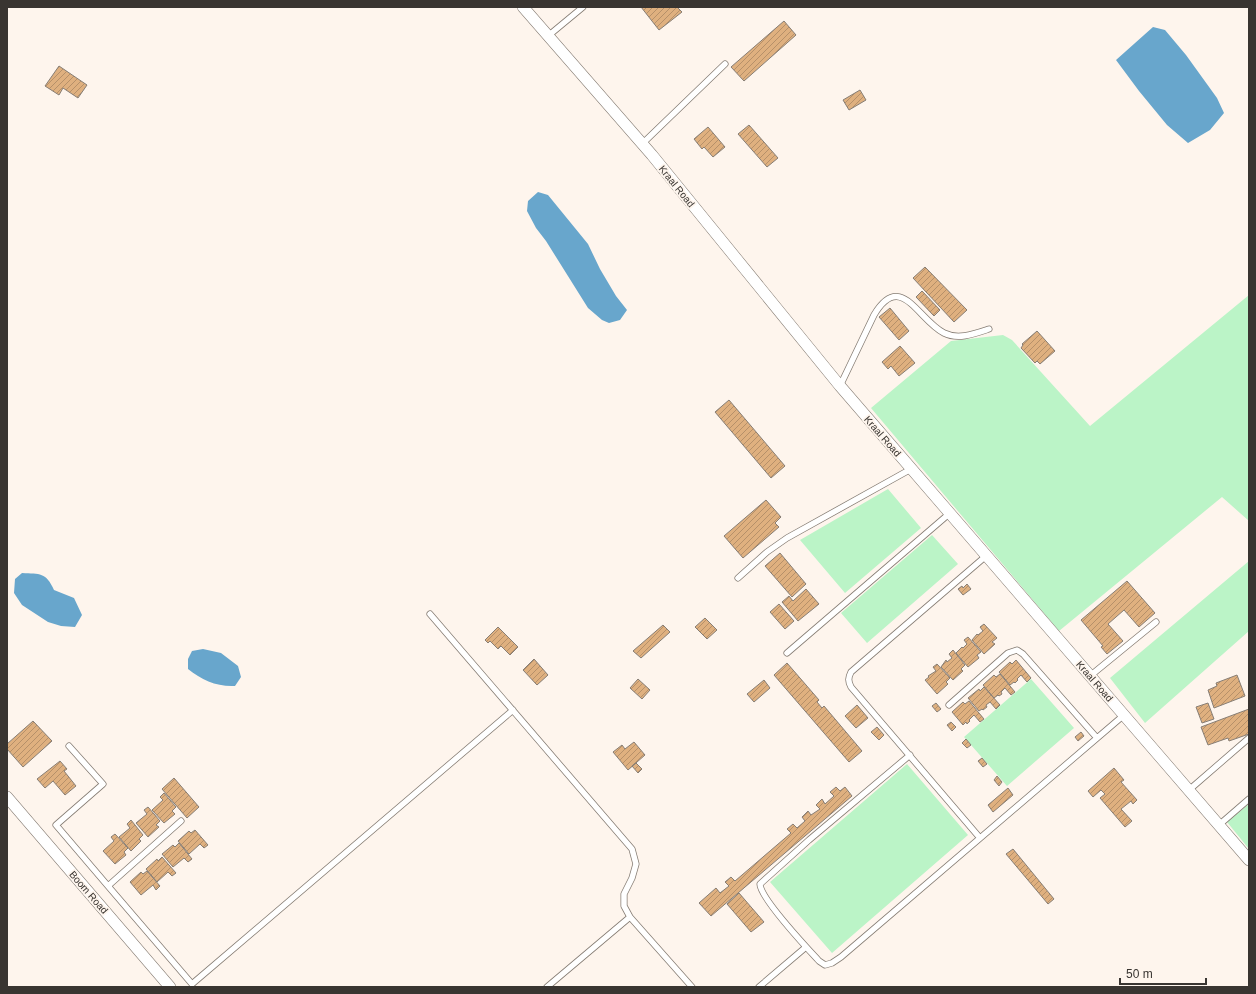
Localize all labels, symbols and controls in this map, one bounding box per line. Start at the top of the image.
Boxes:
street label: Kraal Road [657,163,697,209]
street label: Kraal Road [862,414,903,459]
street label: Kraal Road [1074,659,1115,704]
street label: Boom Road [67,869,110,916]
scale bar [1120,960,1206,986]
text: 50 m [1126,967,1153,981]

